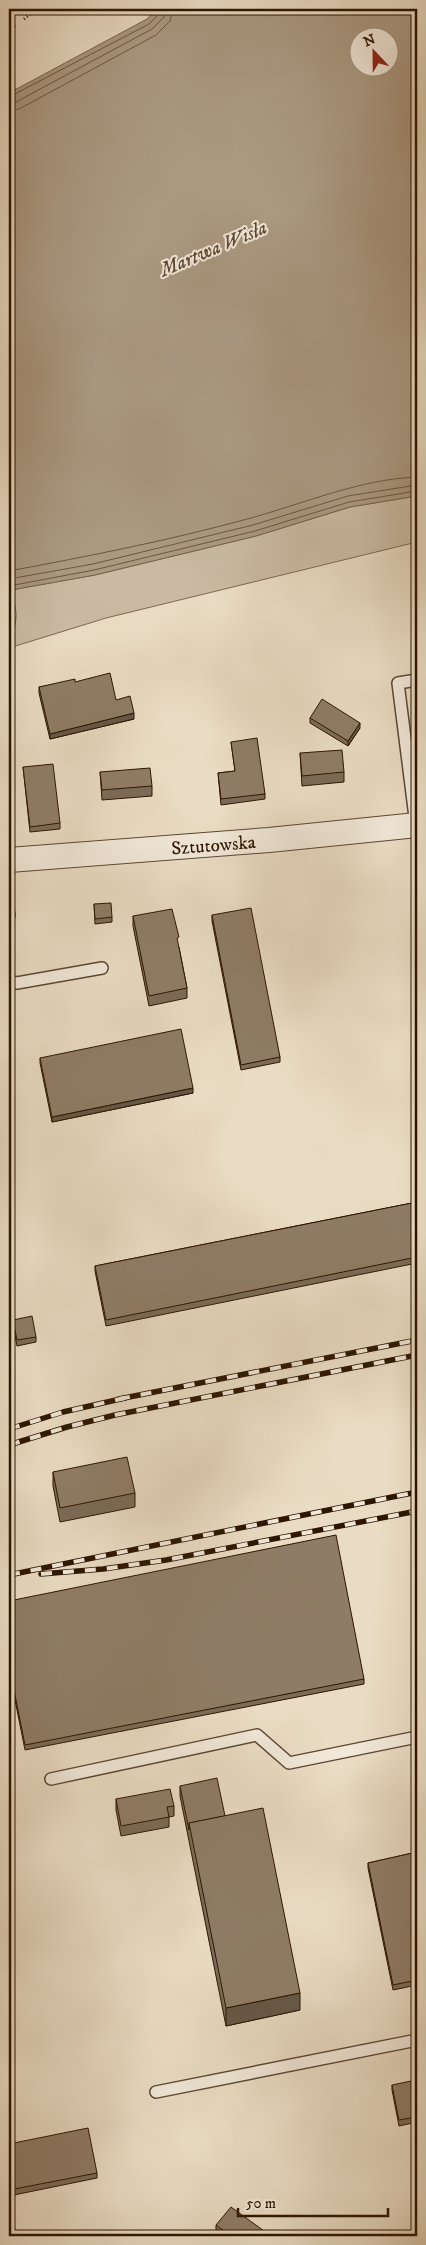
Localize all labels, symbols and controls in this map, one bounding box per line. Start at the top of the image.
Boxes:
north arrow [348,28,398,78]
text: N [361,30,379,51]
water label: Martwa Wisła [154,216,271,284]
street label: Sztutowska [170,831,257,860]
scale bar [238,2185,388,2217]
text: 50 m [246,2194,276,2213]

